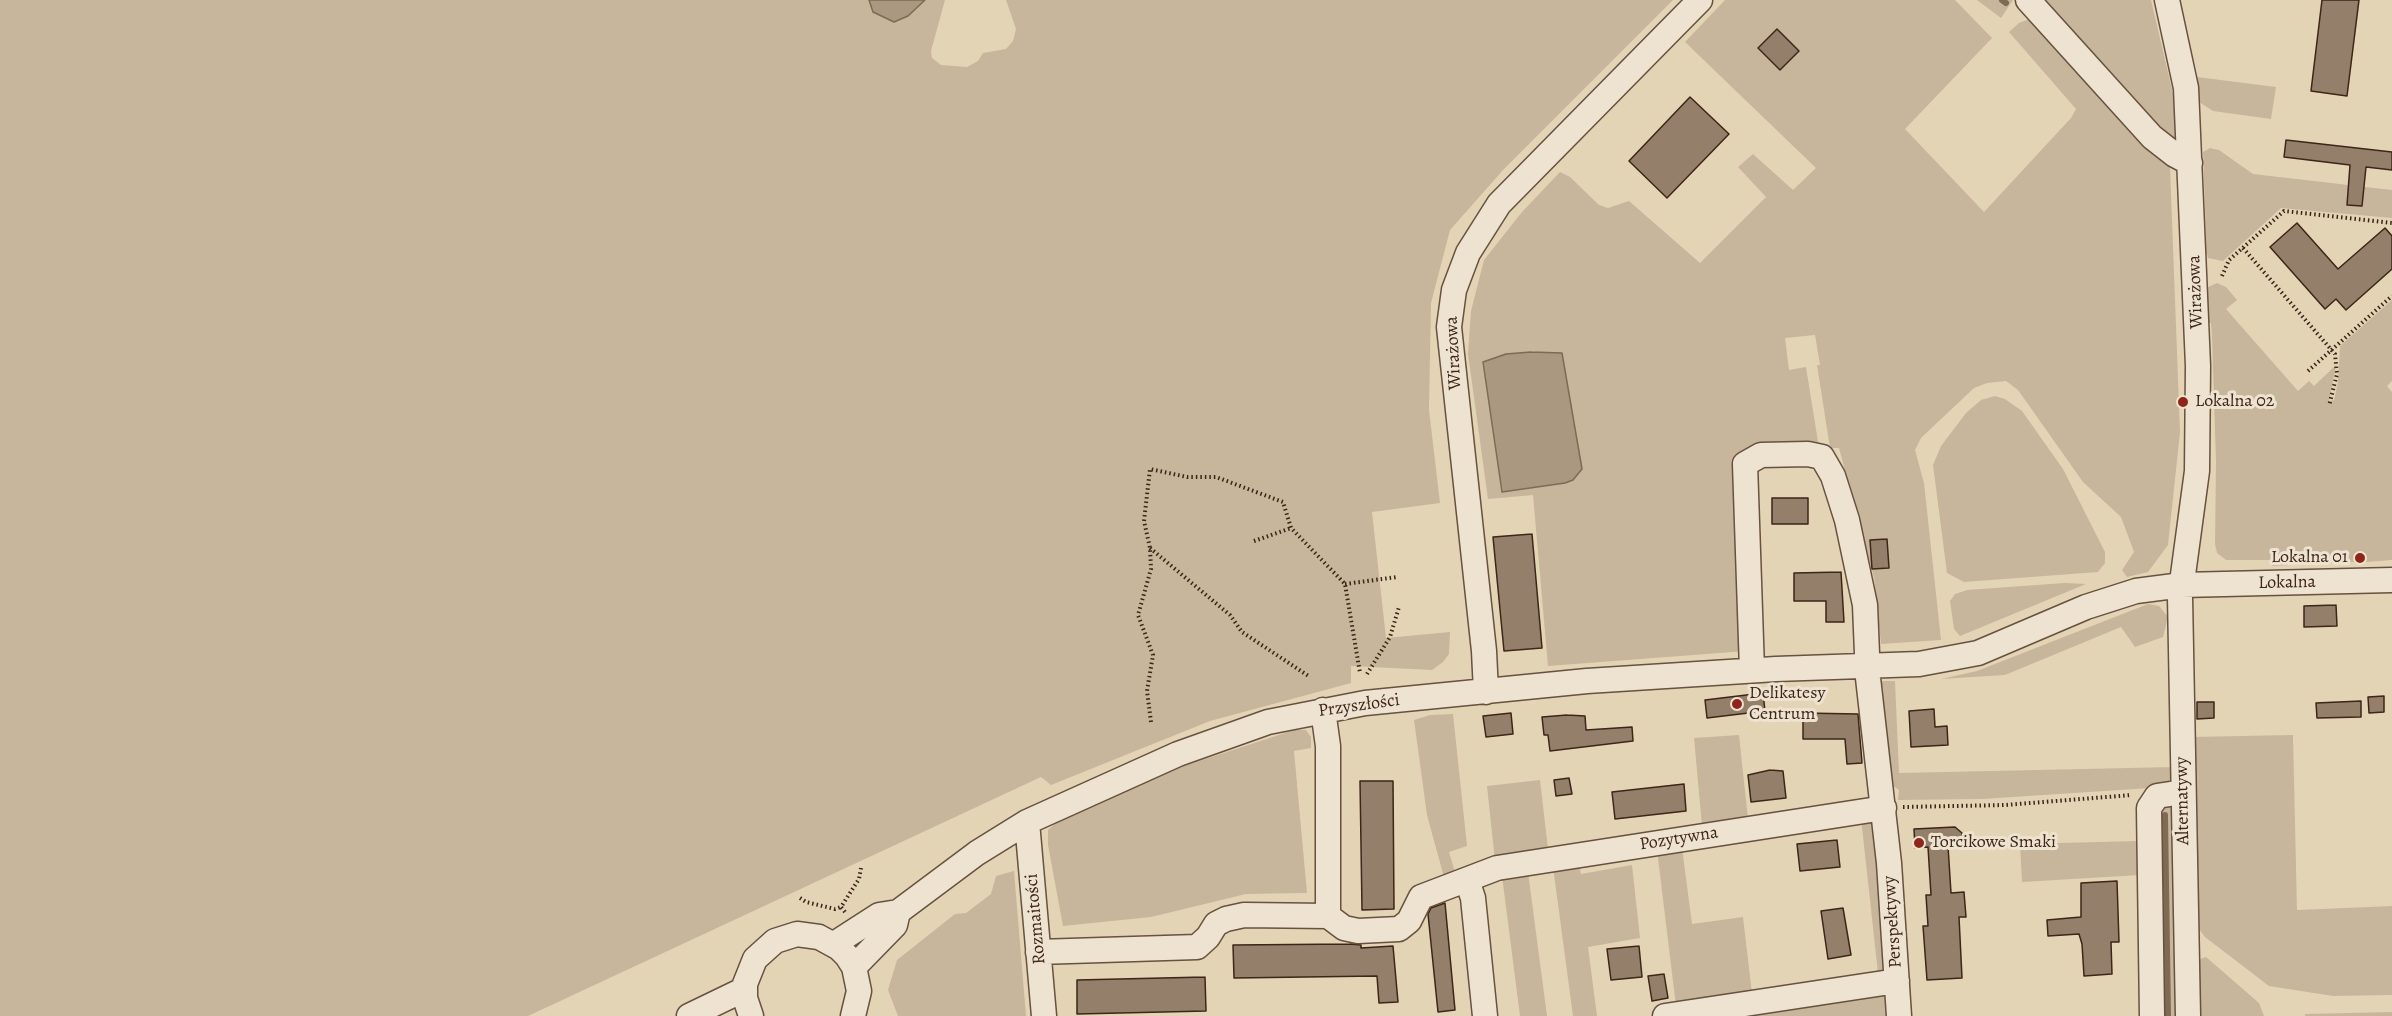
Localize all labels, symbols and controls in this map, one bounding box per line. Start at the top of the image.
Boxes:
street label: Wirażowa [2184,255,2208,329]
street label: Wirażowa [1441,315,1467,391]
place label: Lokalna 02 [2195,391,2274,413]
marker: Lokalna 02 [2176,395,2190,409]
place label: Lokalna 01 [2271,547,2348,569]
marker: Lokalna 01 [2353,551,2367,565]
street label: Lokalna [2258,572,2316,594]
place label: Delikatesy Centrum [1749,683,1825,726]
street label: Przyszłości [1317,690,1401,722]
marker: Delikatesy Centrum [1730,697,1744,711]
street label: Alternatywy [2171,757,2195,845]
street label: Pozytywna [1638,822,1720,856]
place label: Torcikowe Smaki [1931,832,2056,854]
marker: Torcikowe Smaki [1912,836,1926,850]
street label: Rozmaitości [1021,873,1051,965]
street label: Perspektywy [1879,875,1907,969]

